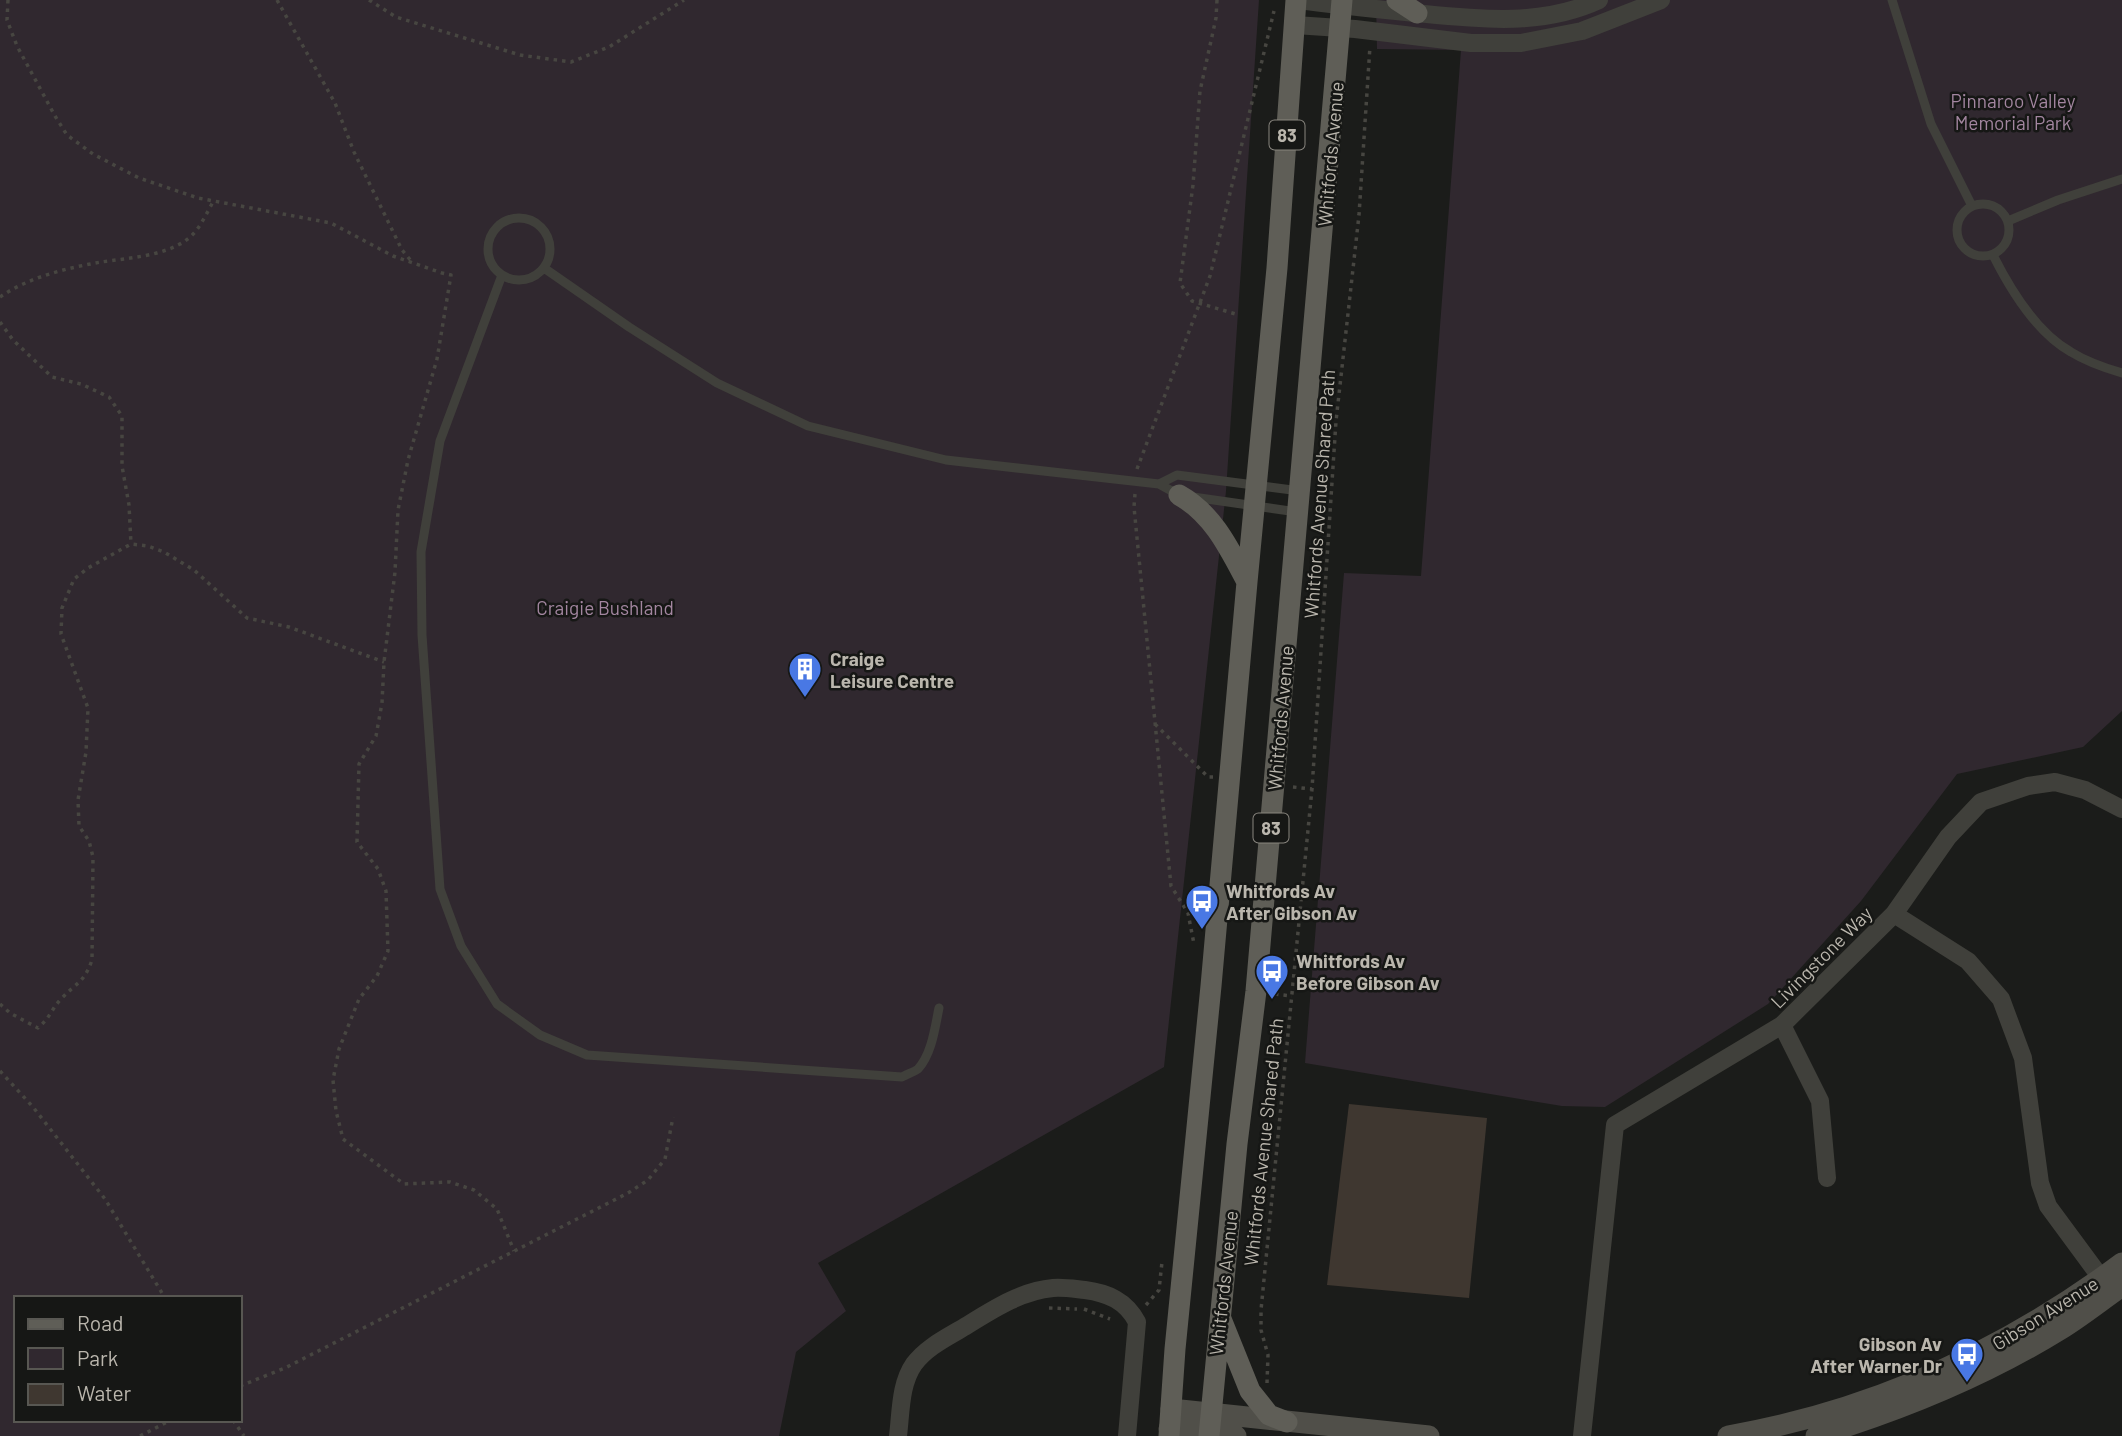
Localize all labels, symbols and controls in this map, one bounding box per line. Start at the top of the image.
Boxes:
street label: Whitfords Avenue [1312,81,1348,227]
park label: Pinnaroo Valley Memorial Park [1951,89,2076,134]
road number: 83 [1270,120,1304,150]
street label: Whitfords Avenue Shared Path [1299,369,1339,619]
park label: Craigie Bushland [536,596,674,619]
street label: Whitfords Avenue [1262,645,1298,791]
place label: Craige Leisure Centre [830,647,954,692]
building icon: Craige Leisure Centre [786,650,824,699]
road number: 83 [1254,814,1288,842]
place label: Whitfords Av After Gibson Av [1226,879,1357,924]
bus stop icon: Whitfords Av After Gibson Av [1183,882,1221,931]
street label: Livingstone Way [1765,901,1877,1013]
place label: Whitfords Av Before Gibson Av [1296,949,1440,994]
bus stop icon: Whitfords Av Before Gibson Av [1253,952,1291,1001]
street label: Whitfords Avenue Shared Path [1239,1017,1287,1267]
street label: Whitfords Avenue [1204,1209,1242,1357]
street label: Gibson Avenue [1988,1271,2102,1355]
legend [14,1296,242,1422]
text: Road [77,1310,123,1335]
place label: Gibson Av After Warner Dr [1810,1332,1943,1377]
bus stop icon: Gibson Av After Warner Dr [1948,1335,1986,1384]
text: Park [77,1345,118,1370]
text: Water [77,1380,132,1405]

